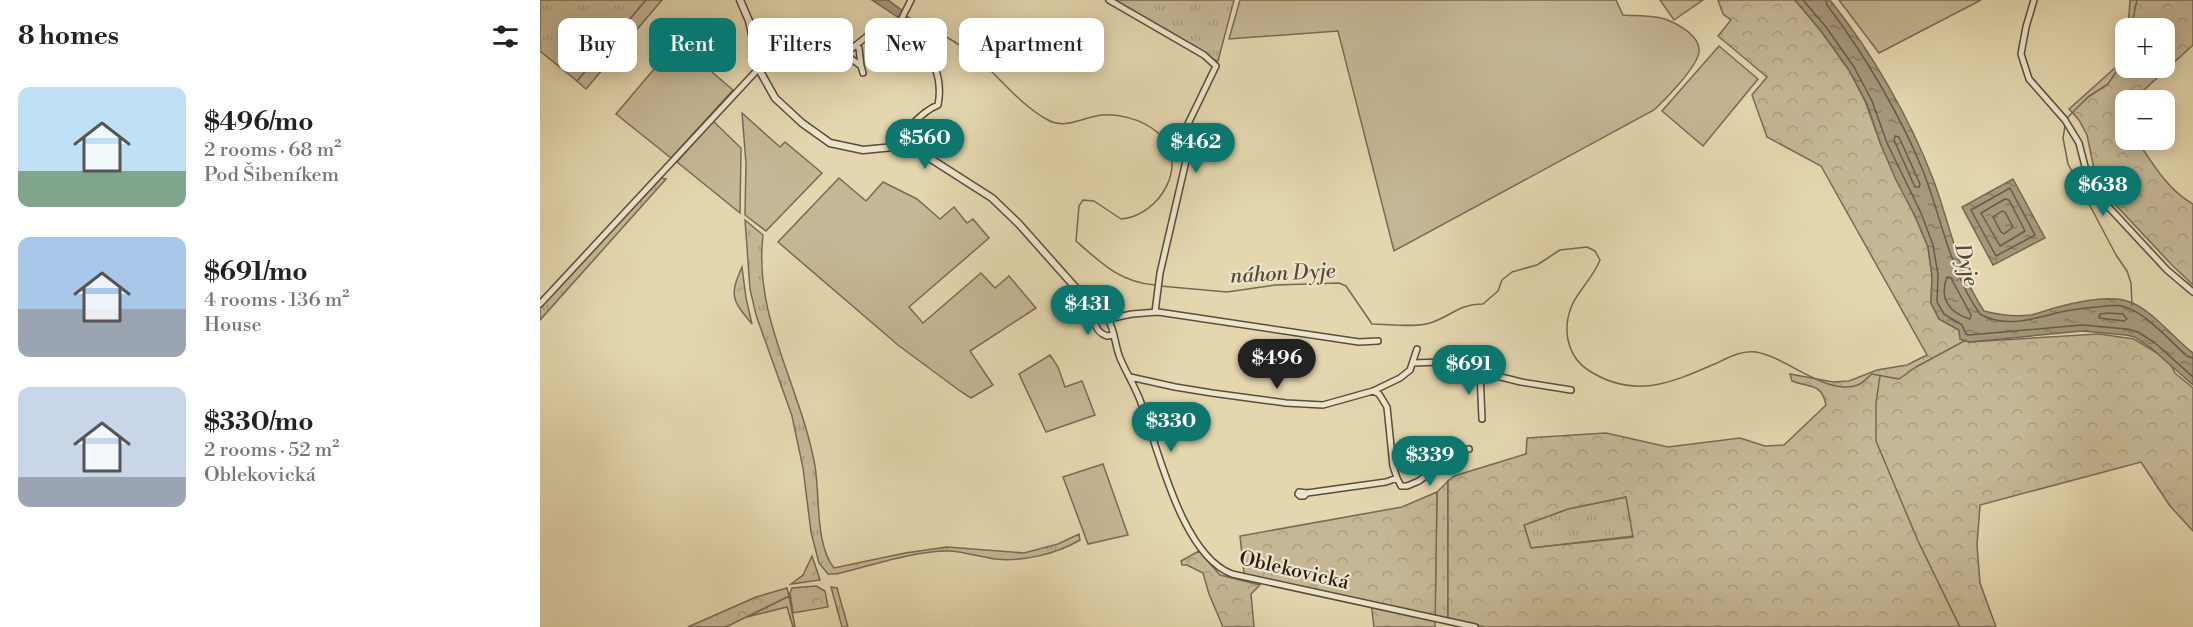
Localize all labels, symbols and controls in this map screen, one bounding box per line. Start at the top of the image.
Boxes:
chip: Buy [558,18,637,72]
chip: Rent [649,18,736,72]
chip: Filters [748,18,853,72]
chip: New [865,18,947,72]
chip: Apartment [959,18,1104,72]
map controls [2115,18,2175,150]
button: + [2115,18,2175,78]
text: 8 homes [18,20,119,52]
icon: filters [489,20,522,53]
button: − [2115,90,2175,150]
text: $496/mo [204,106,314,138]
icon: home [66,111,138,183]
pin: $560 [889,119,961,170]
pin: $462 [1160,123,1232,174]
text: $560 [899,126,951,151]
text: $462 [1171,130,1221,155]
text: 2 rooms · 68 m² [204,138,341,163]
text: Pod Šibeníkem [204,163,339,188]
pin: $638 [2067,166,2139,217]
text: $638 [2078,173,2128,198]
water label: Dyje [1948,240,1984,289]
text: $691/mo [204,256,308,288]
water label: náhon Dyje [1230,258,1336,290]
icon: home [66,261,138,333]
pin: $431 [1052,285,1124,336]
text: 4 rooms · 136 m² [204,288,349,313]
text: $431 [1065,292,1111,317]
text: House [204,313,262,338]
pin: $496 [1241,339,1313,390]
pin: $691 [1433,345,1505,396]
text: $496 [1252,346,1302,371]
text: $691 [1446,352,1492,377]
pin: $330 [1135,402,1207,453]
text: $330/mo [204,406,314,438]
text: $330 [1146,409,1196,434]
icon: home [66,411,138,483]
pin: $339 [1394,436,1466,487]
text: 2 rooms · 52 m² [204,438,339,463]
text: $339 [1406,443,1454,468]
text: Oblekovická [204,463,316,488]
street label: Oblekovická [1237,546,1352,596]

